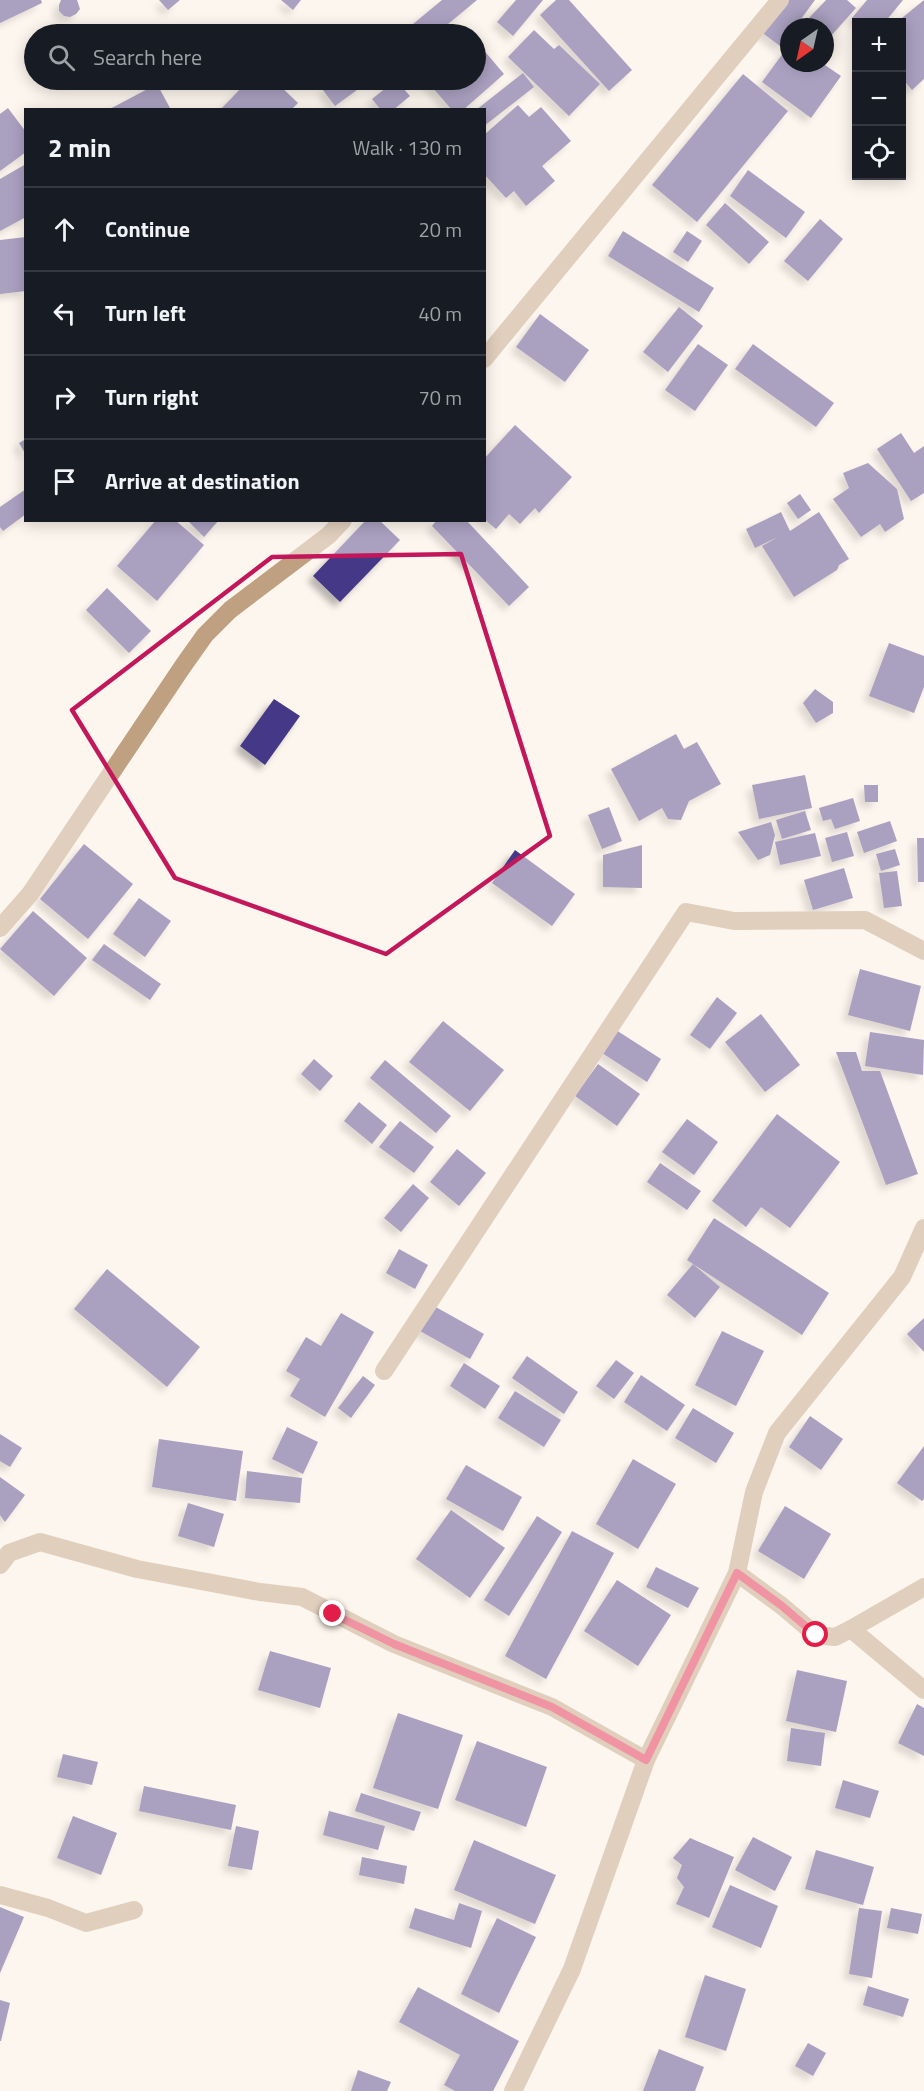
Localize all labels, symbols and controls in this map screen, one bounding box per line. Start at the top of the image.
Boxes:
north arrow [780,18,834,72]
map controls [852,18,906,180]
button: + [852,18,906,72]
search box [24,24,486,90]
text: Search here [93,40,202,74]
icon: search [45,41,78,74]
button: − [852,72,906,126]
button: locate [852,126,906,180]
text: 2 min [48,128,111,167]
text: Walk · 130 m [353,132,462,163]
text: Continue [105,212,190,246]
icon: ahead [48,213,81,246]
text: 20 m [418,214,462,245]
text: Turn left [105,296,186,330]
icon: left [48,297,81,330]
text: 40 m [418,298,462,329]
text: Turn right [105,380,199,414]
icon: right [48,381,81,414]
text: 70 m [418,382,462,413]
text: Arrive at destination [105,464,300,498]
icon: arrive [48,465,81,498]
route end [319,1600,345,1626]
route start [802,1621,828,1647]

